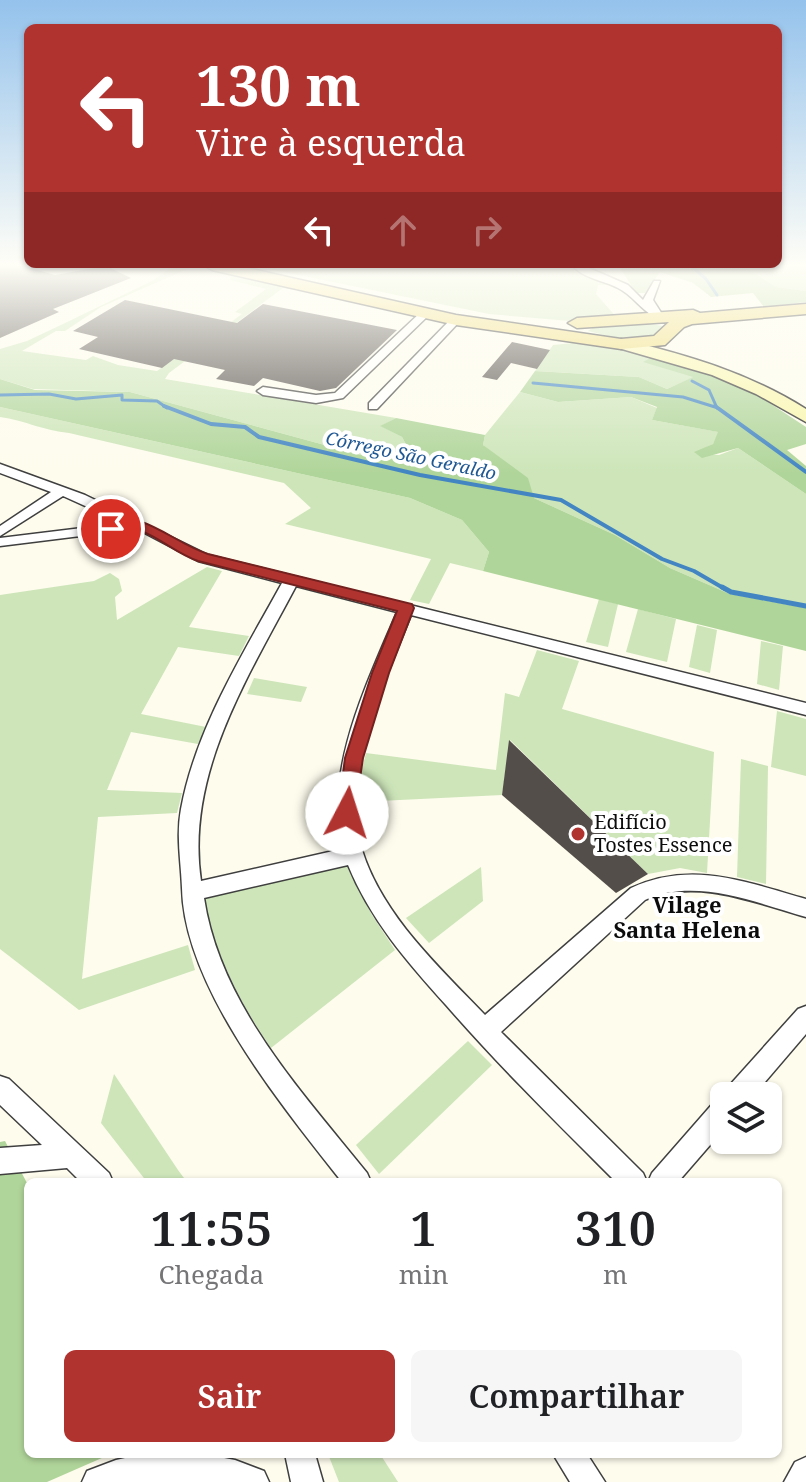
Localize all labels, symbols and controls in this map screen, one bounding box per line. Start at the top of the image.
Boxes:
text: 130 m [196,46,361,122]
icon: left [64,56,168,160]
text: Vire à esquerda [196,118,466,167]
icon: left [297,208,341,252]
icon: ahead [381,208,425,252]
icon: right [465,208,509,252]
water label: Córrego São Geraldo [324,425,499,485]
pin [77,495,145,563]
icon: arrive [89,507,133,551]
position arrow [305,771,389,855]
place label: Edifício Tostes Essence [594,808,732,858]
marker: Edifício Tostes Essence [569,825,587,843]
district label: Vilage Santa Helena [613,889,761,944]
map controls [710,1082,782,1154]
button: layers [710,1082,782,1154]
text: 11:55 [150,1195,273,1260]
text: 1 [410,1195,437,1260]
text: 310 [575,1195,656,1260]
text: Chegada [159,1256,264,1292]
text: min [399,1256,448,1292]
text: m [603,1256,628,1292]
button: Sair [64,1350,395,1442]
button: Compartilhar [411,1350,742,1442]

